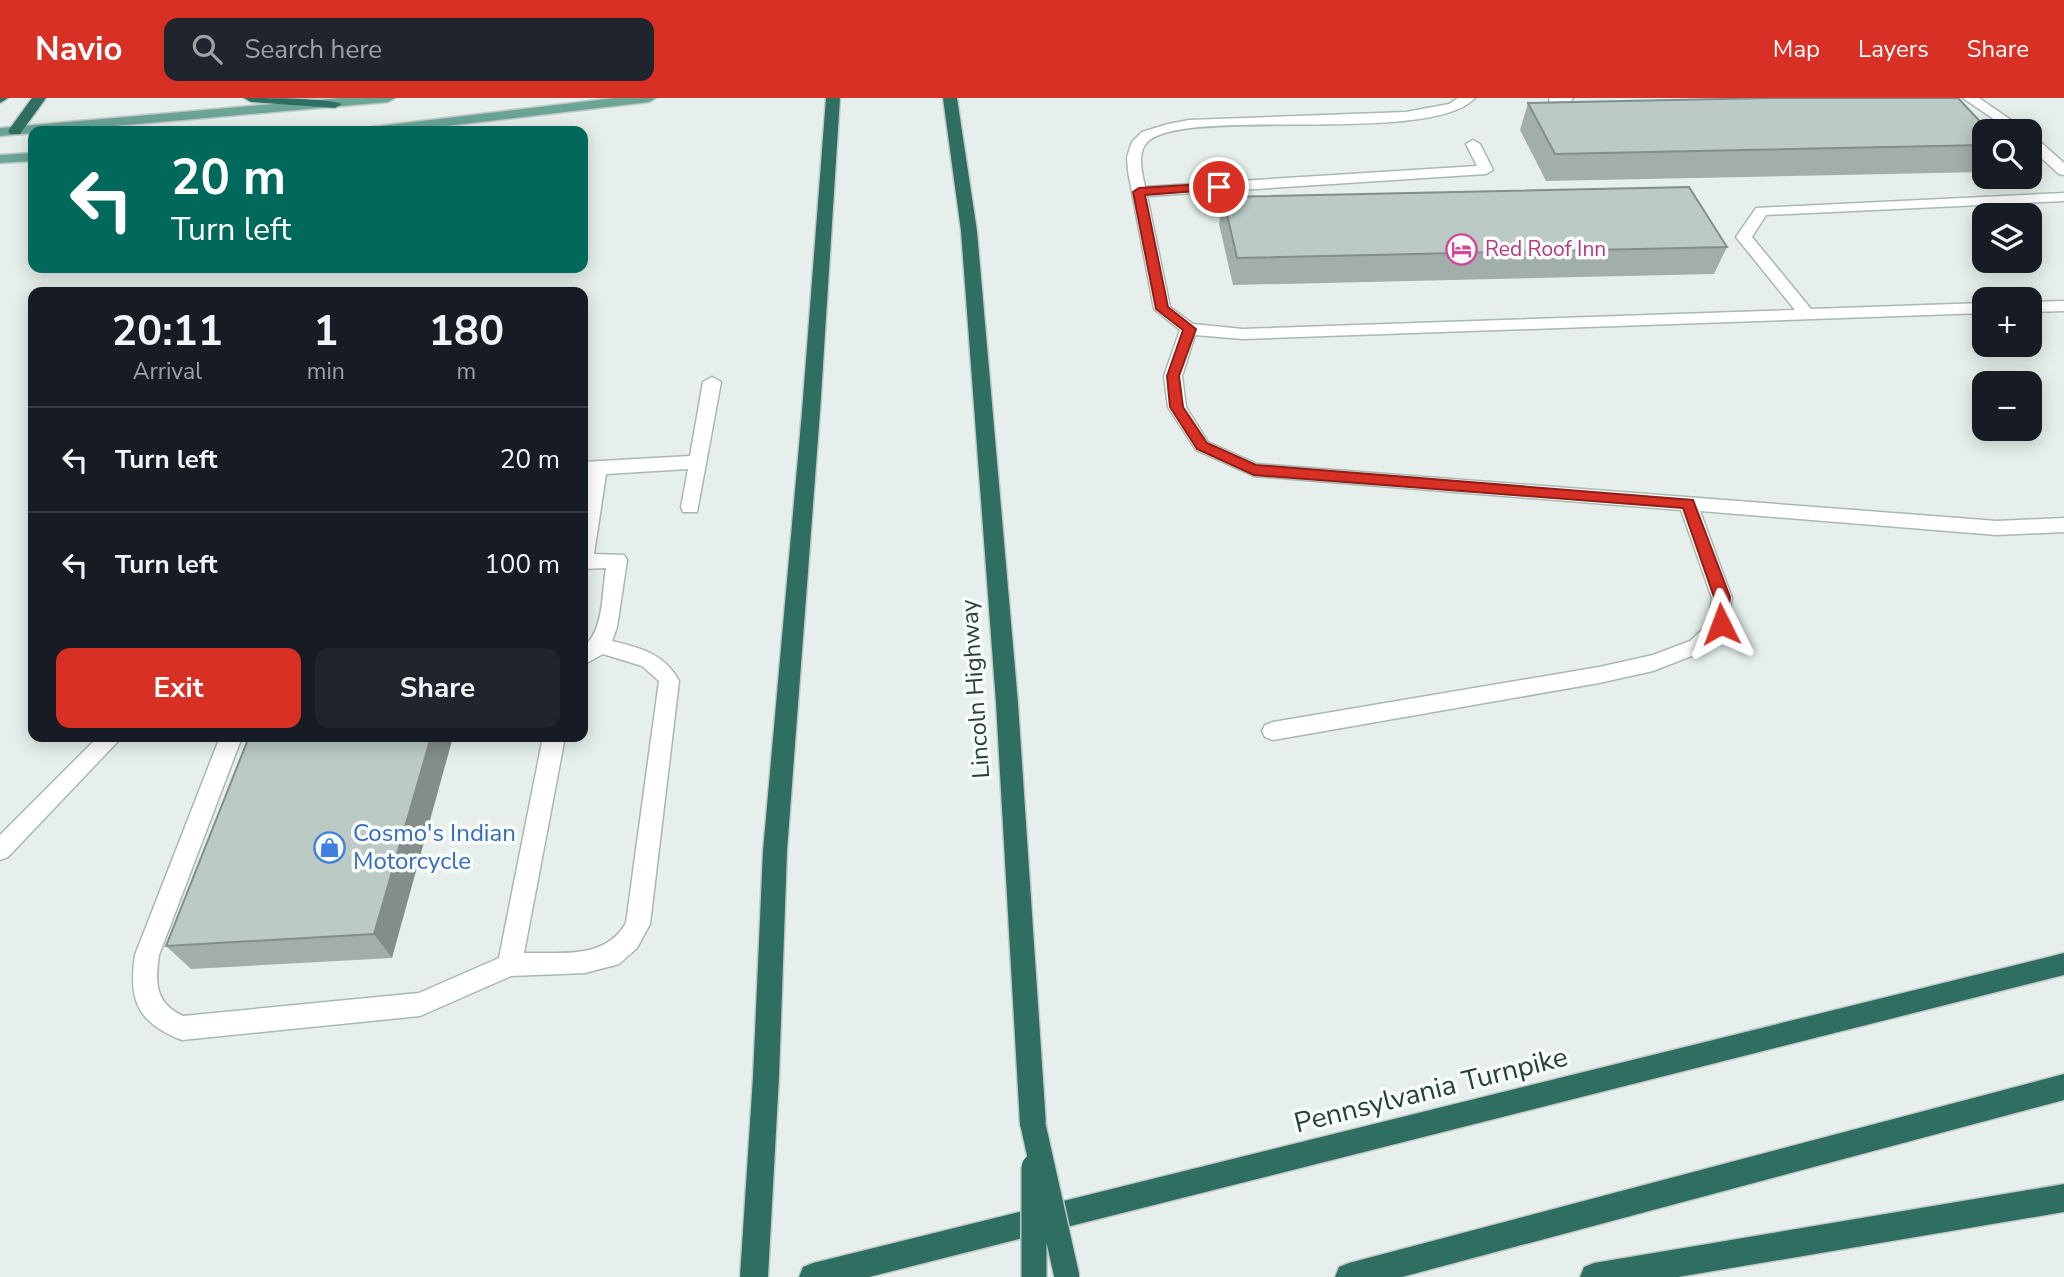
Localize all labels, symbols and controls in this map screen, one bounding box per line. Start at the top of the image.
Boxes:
search box [164,18,654,81]
text: Navio [35,27,122,72]
icon: search [188,30,226,68]
text: Search here [244,32,382,67]
text: Map [1773,33,1820,65]
text: Layers [1858,33,1929,65]
text: Share [1967,33,2029,65]
map controls [1972,119,2042,441]
button: search [1972,119,2042,189]
text: 20 m [171,144,286,211]
icon: left [56,154,147,245]
pin [1189,157,1249,217]
icon: arrive [1200,168,1238,206]
button: layers [1972,203,2042,273]
text: Turn left [171,208,291,251]
hotel icon: Red Roof Inn [1445,232,1479,266]
place label: Red Roof Inn [1485,235,1606,263]
button: + [1972,287,2042,357]
text: 20:11 [112,303,223,360]
text: 1 [313,303,338,360]
text: 180 [429,303,504,360]
text: Arrival [133,356,202,387]
text: min [307,356,345,387]
text: m [457,356,476,387]
button: − [1972,371,2042,441]
icon: left [56,441,94,479]
text: Turn left [115,442,218,477]
text: 20 m [500,442,560,477]
icon: left [56,546,94,584]
text: Turn left [115,547,218,582]
text: 100 m [484,547,560,582]
position arrow [1684,587,1758,661]
street label: Lincoln Highway [953,598,997,780]
button: Exit [56,648,301,728]
button: Share [315,648,560,728]
place label: Cosmo's Indian Motorcycle [353,817,516,877]
shop icon: Cosmo's Indian Motorcycle [313,830,347,864]
street label: Pennsylvania Turnpike [1290,1038,1572,1142]

